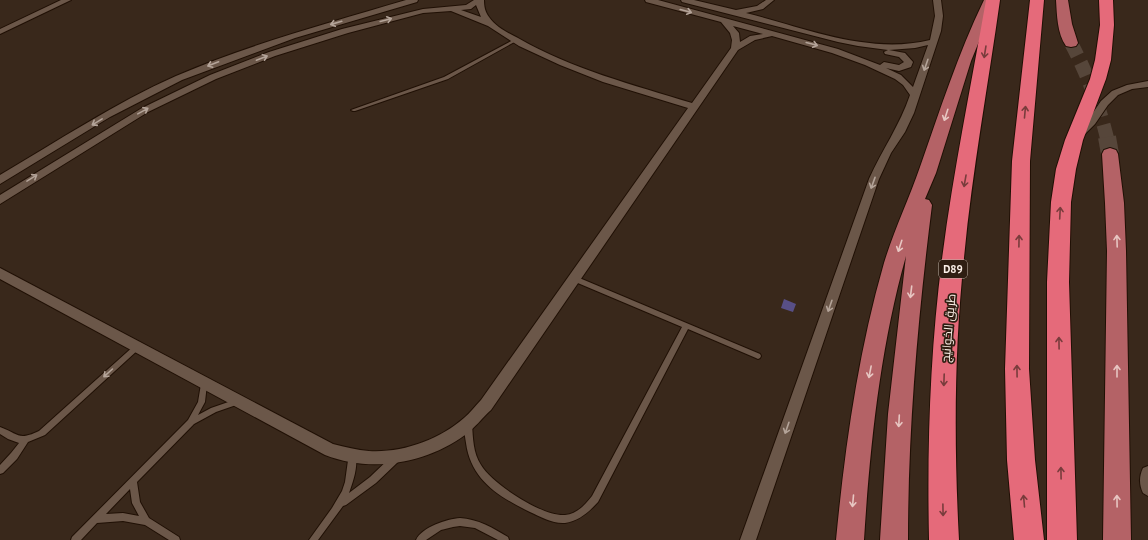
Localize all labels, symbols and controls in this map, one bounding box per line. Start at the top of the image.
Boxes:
one-way arrow [679,8,692,15]
one-way arrow [379,16,392,23]
one-way arrow [330,20,343,27]
one-way arrow [805,41,818,49]
one-way arrow [981,45,989,58]
one-way arrow [256,53,268,61]
one-way arrow [921,59,929,71]
one-way arrow [207,61,219,69]
one-way arrow [137,106,149,114]
one-way arrow [1021,106,1029,119]
one-way arrow [942,108,949,121]
one-way arrow [91,118,103,126]
one-way arrow [26,174,37,182]
one-way arrow [960,174,968,187]
one-way arrow [869,176,876,189]
one-way arrow [1057,207,1064,220]
one-way arrow [1016,235,1023,248]
one-way arrow [1114,235,1121,248]
one-way arrow [896,239,903,252]
road number: D89 [939,260,967,278]
one-way arrow [907,285,915,298]
street label: طريق الخوانيج [938,293,959,363]
one-way arrow [826,299,833,312]
one-way arrow [1055,337,1063,350]
one-way arrow [866,365,874,378]
one-way arrow [1014,365,1021,378]
one-way arrow [1113,365,1121,378]
one-way arrow [103,368,113,378]
one-way arrow [940,373,948,386]
one-way arrow [895,414,902,427]
one-way arrow [783,422,790,435]
one-way arrow [1057,467,1065,480]
one-way arrow [849,494,856,507]
one-way arrow [1020,495,1028,508]
one-way arrow [1113,495,1121,508]
one-way arrow [939,503,947,516]

